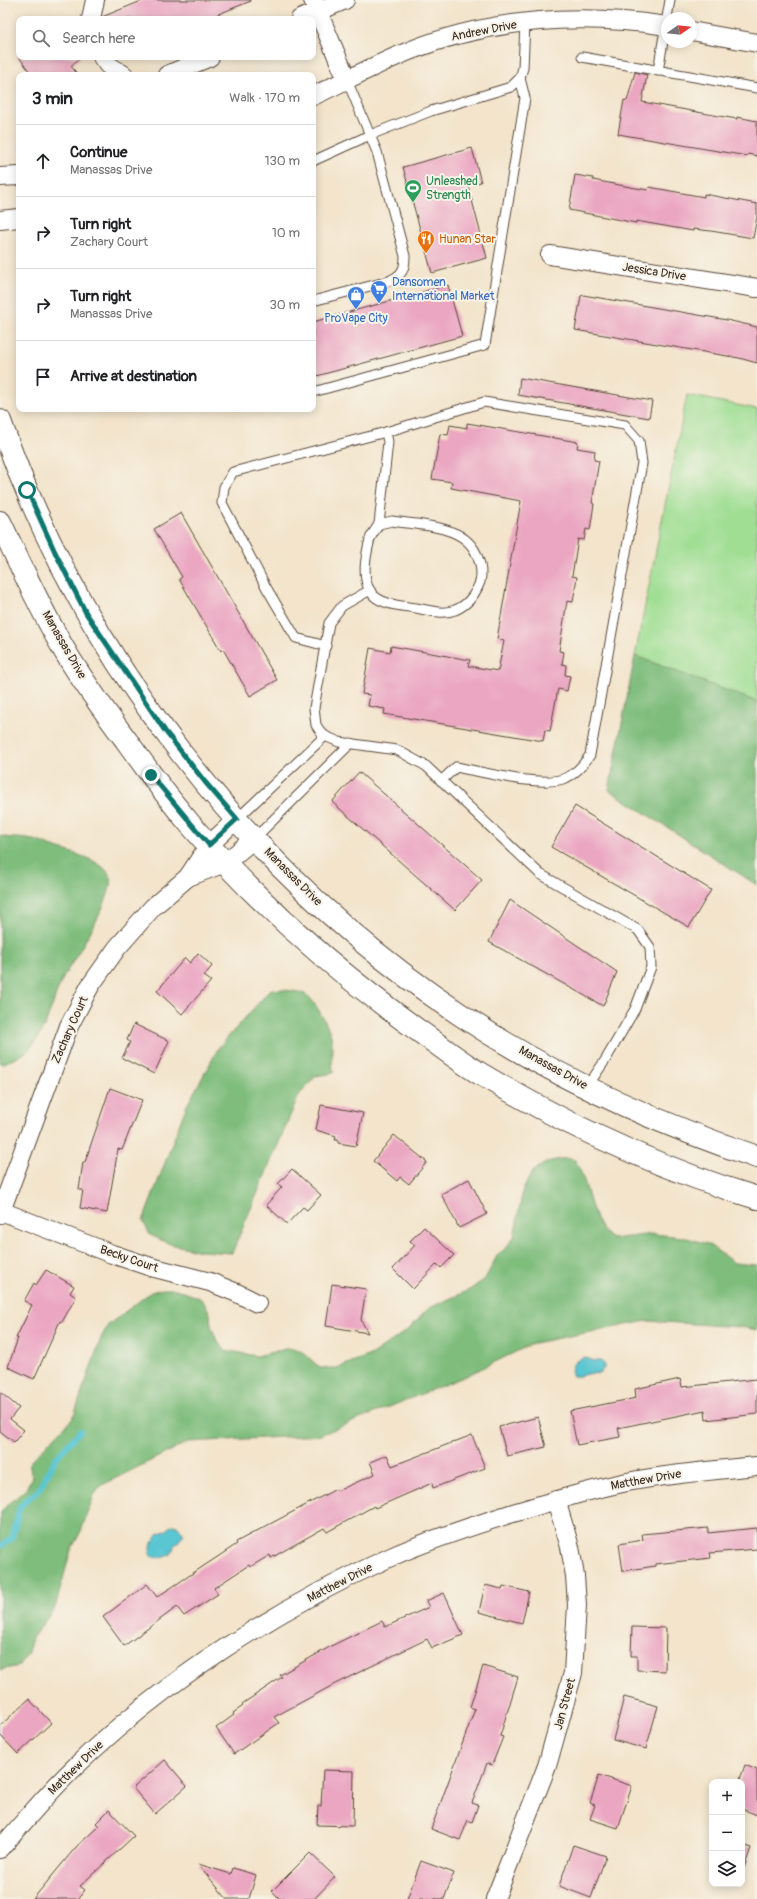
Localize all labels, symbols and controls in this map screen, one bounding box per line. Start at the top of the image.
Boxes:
north arrow [661,12,697,48]
search box [16,16,316,60]
street label: Andrew Drive [450,17,518,45]
icon: search [30,27,52,49]
text: Search here [62,29,135,48]
text: 3 min [32,88,73,109]
text: Walk · 170 m [229,90,300,106]
text: Continue [70,143,128,162]
icon: ahead [32,150,54,172]
text: 130 m [264,153,300,169]
text: Manassas Drive [70,162,152,178]
place label: Unleashed Strength [426,174,478,203]
sports icon: Unleashed Strength [403,178,423,203]
text: Turn right [70,215,131,234]
icon: right [32,222,54,244]
text: 10 m [272,225,300,241]
restaurant icon: Hunan Star [416,229,436,254]
place label: Hunan Star [439,232,496,247]
text: Zachary Court [70,234,148,250]
street label: Jessica Drive [621,260,687,284]
place label: Dansomen International Market [392,275,495,304]
supermarket icon: Dansomen International Market [369,279,389,304]
shop icon: ProVape City [346,285,366,310]
text: Turn right [70,287,131,306]
icon: right [32,294,54,316]
text: 30 m [270,297,300,313]
text: Manassas Drive [70,306,152,322]
place label: ProVape City [324,311,388,326]
icon: arrive [32,366,54,388]
text: Arrive at destination [70,367,197,386]
route start [18,481,36,499]
street label: Manassas Drive [38,608,90,682]
route end [142,766,160,784]
street label: Manassas Drive [261,845,325,909]
street label: Zachary Court [48,994,92,1066]
street label: Manassas Drive [516,1043,590,1093]
street label: Becky Court [98,1242,160,1276]
street label: Matthew Drive [610,1466,683,1494]
street label: Matthew Drive [305,1560,375,1606]
street label: Jan Street [551,1676,579,1732]
street label: Matthew Drive [45,1738,107,1798]
map controls [709,1779,745,1887]
button: + [709,1779,745,1815]
button: − [709,1815,745,1851]
button: layers [709,1851,745,1887]

